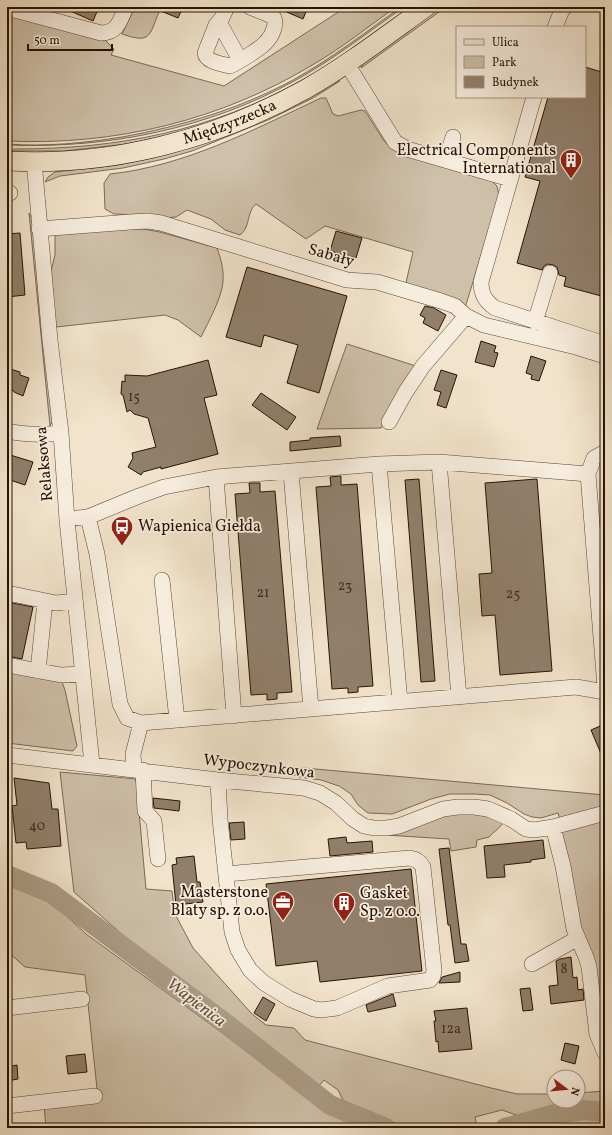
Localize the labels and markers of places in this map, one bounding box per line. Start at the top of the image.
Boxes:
place label: Electrical Components International [397,140,556,180]
building icon: Electrical Components International [558,147,584,180]
bus stop icon: Wapienica Giełda [109,514,135,547]
place label: Wapienica Giełda [138,516,261,538]
place label: Masterstone Blaty sp. z o.o. [170,882,268,922]
place label: Gasket Sp. z o.o. [360,883,420,923]
office icon: Masterstone Blaty sp. z o.o. [270,889,296,922]
building icon: Gasket Sp. z o.o. [331,890,357,923]

